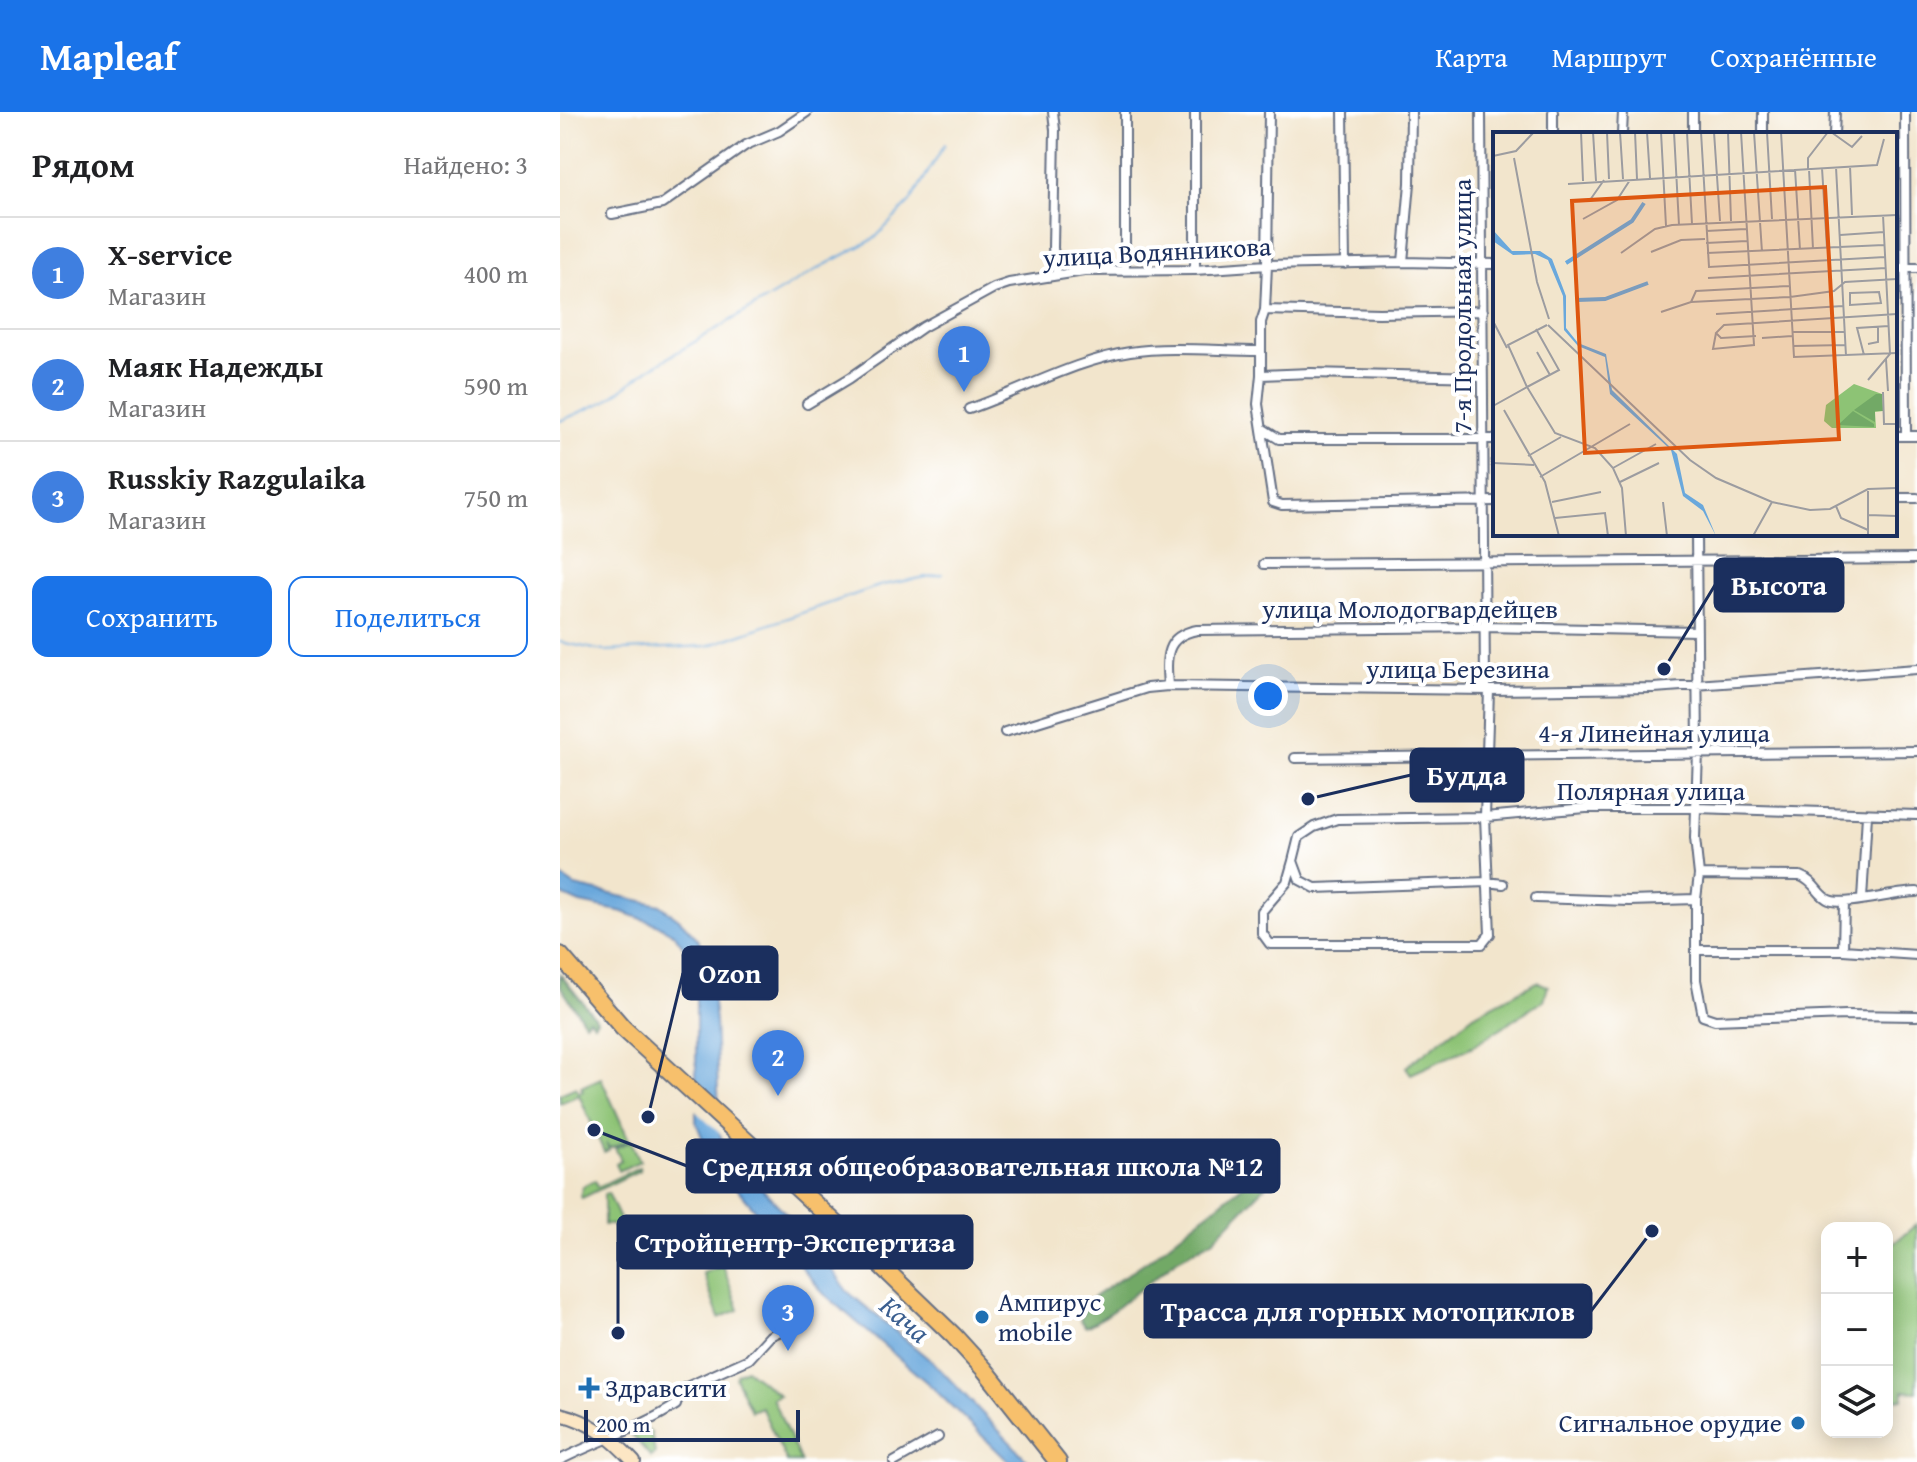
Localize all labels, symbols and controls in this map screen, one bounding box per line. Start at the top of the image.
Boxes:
text: Mapleaf [40,28,177,84]
text: Карта [1435,36,1508,77]
text: Маршрут [1552,36,1666,77]
text: Сохранённые [1710,36,1877,77]
inset map [1493,132,1897,536]
text: Рядом [32,140,135,189]
text: Найдено: 3 [404,145,528,184]
street label: 7-я Продольная улица [1442,178,1481,433]
street label: улица Водянникова [1041,226,1273,277]
text: X-service [108,232,233,276]
text: 1 [51,254,65,293]
text: 400 m [463,254,528,293]
text: Магазин [108,276,206,315]
pin: 1 [938,326,990,392]
text: Маяк Надежды [108,344,323,388]
text: 2 [51,366,65,405]
text: 590 m [463,366,528,405]
text: Магазин [108,388,206,427]
text: Russkiy Razgulaika [108,456,366,500]
text: 3 [51,478,65,517]
text: 750 m [463,478,528,517]
text: Магазин [108,500,206,539]
callout: Высота [1715,559,1843,611]
text: Высота [1731,564,1828,605]
button: Сохранить [32,576,272,657]
button: Поделиться [288,576,528,657]
street label: улица Молодогвардейцев [1261,589,1558,628]
street label: улица Березина [1365,649,1550,688]
your location [1248,676,1288,716]
street label: 4-я Линейная улица [1538,713,1770,752]
callout: Будда [1411,749,1523,801]
text: Будда [1427,754,1508,795]
street label: Полярная улица [1557,771,1746,810]
callout: Ozon [683,947,777,999]
text: Ozon [699,952,762,993]
pin: 2 [752,1030,804,1096]
callout: Средняя общеобразовательная школа №12 [687,1140,1279,1192]
text: Средняя общеобразовательная школа №12 [703,1145,1263,1186]
callout: Стройцентр-Экспертиза [618,1216,972,1268]
text: Стройцентр-Экспертиза [634,1221,956,1262]
map controls [1821,1222,1893,1438]
button: + [1821,1222,1893,1294]
place label: Ампирус mobile [998,1282,1101,1351]
pin: 3 [762,1285,814,1351]
water label: Кача [871,1285,940,1352]
callout: Трасса для горных мотоциклов [1145,1285,1591,1337]
text: Трасса для горных мотоциклов [1161,1290,1575,1331]
button: − [1821,1294,1893,1366]
marker: Ампирус mobile [973,1308,991,1326]
button: layers [1821,1366,1893,1438]
place label: Здравсити [605,1368,727,1407]
marker: Здравсити [580,1379,598,1397]
place label: Сигнальное орудие [1559,1403,1782,1442]
scale bar [584,1406,800,1442]
text: 200 m [596,1408,651,1440]
marker: Сигнальное орудие [1789,1414,1807,1432]

